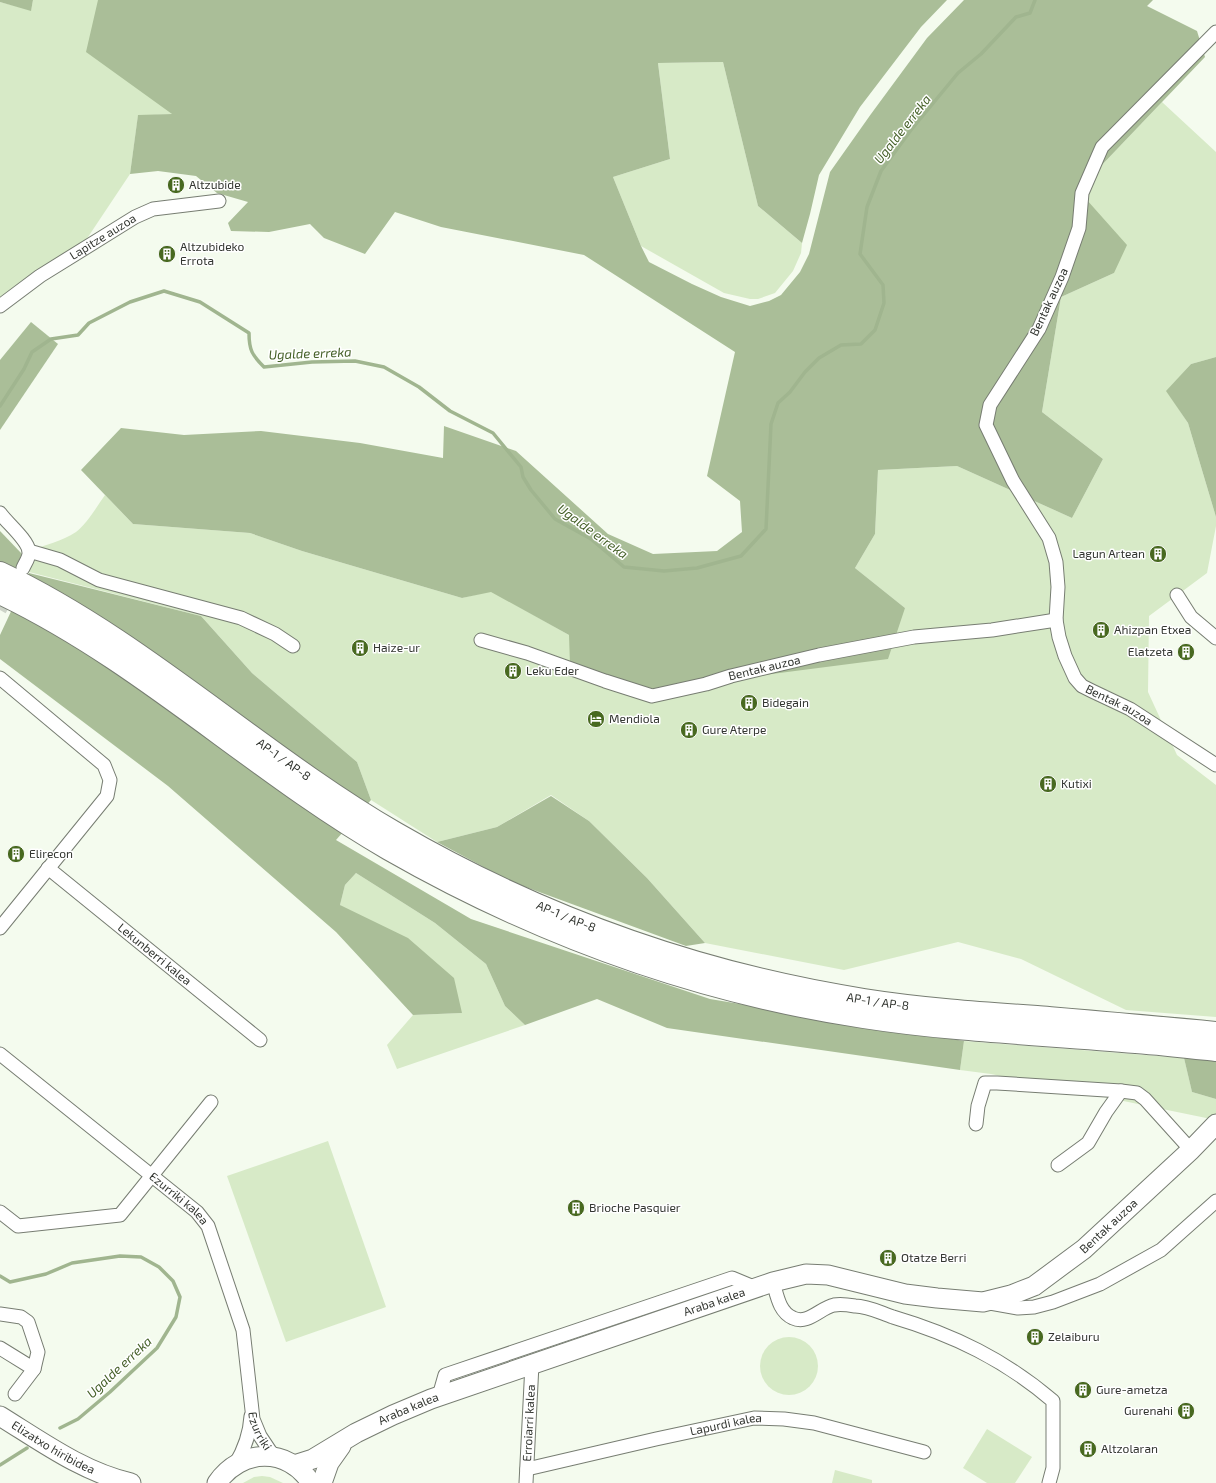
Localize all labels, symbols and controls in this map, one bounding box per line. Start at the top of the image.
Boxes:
water label: Ugalde erreka [870,91,934,167]
building icon: Altzubide [166,175,186,195]
place label: Altzubide [189,177,241,191]
street label: Lapitze auzoa [67,210,138,262]
place label: Altzubideko Errota [180,239,245,267]
building icon: Altzubideko Errota [157,244,177,264]
street label: Bentak auzoa [1026,265,1070,338]
water label: Ugalde erreka [268,344,352,362]
water label: Ugalde erreka [555,500,631,562]
building icon: Lagun Artean [1148,544,1168,564]
place label: Lagun Artean [1072,546,1145,560]
building icon: Ahizpan Etxea [1091,620,1111,640]
place label: Ahizpan Etxea [1114,622,1191,636]
building icon: Haize-ur [350,638,370,658]
place label: Haize-ur [373,640,420,654]
building icon: Elatzeta [1176,642,1196,662]
place label: Elatzeta [1128,644,1173,658]
street label: Bentak auzoa [727,652,802,682]
building icon: Leku Eder [503,661,523,681]
place label: Leku Eder [526,663,579,677]
street label: Bentak auzoa [1083,681,1155,728]
building icon: Bidegain [739,693,759,713]
place label: Bidegain [762,695,809,709]
hotel icon: Mendiola [586,709,606,729]
place label: Mendiola [609,711,660,725]
building icon: Gure Aterpe [679,720,699,740]
place label: Gure Aterpe [702,722,766,736]
street label: AP-1 / AP-8 [255,735,314,783]
building icon: Kutixi [1038,774,1058,794]
place label: Kutixi [1061,776,1092,790]
building icon: Elirecon [6,844,26,864]
place label: Elirecon [29,846,73,860]
street label: AP-1 / AP-8 [535,897,598,934]
street label: Lekunberri kalea [115,920,195,987]
street label: AP-1 / AP-8 [846,989,910,1012]
street label: Ezurriki kalea [147,1169,212,1227]
street label: Bentak auzoa [1076,1195,1140,1256]
building icon: Brioche Pasquier [566,1198,586,1218]
place label: Brioche Pasquier [589,1200,681,1214]
building icon: Otatze Berri [878,1248,898,1268]
place label: Otatze Berri [901,1250,966,1264]
street label: Araba kalea [681,1284,747,1318]
building icon: Zelaiburu [1025,1327,1045,1347]
place label: Zelaiburu [1048,1329,1100,1343]
water label: Ugalde erreka [83,1333,155,1401]
building icon: Gure-ametza [1073,1380,1093,1400]
place label: Gure-ametza [1096,1382,1168,1396]
street label: Erroiarri kalea [519,1384,537,1462]
street label: Araba kalea [376,1389,440,1427]
building icon: Gurenahi [1176,1401,1196,1421]
place label: Gurenahi [1124,1403,1173,1417]
street label: Lapurdi kalea [689,1410,762,1438]
street label: Ezurriki [246,1411,275,1452]
street label: Elizatxo hiribidea [10,1417,97,1476]
building icon: Altzolaran [1078,1439,1098,1459]
place label: Altzolaran [1101,1441,1158,1455]

